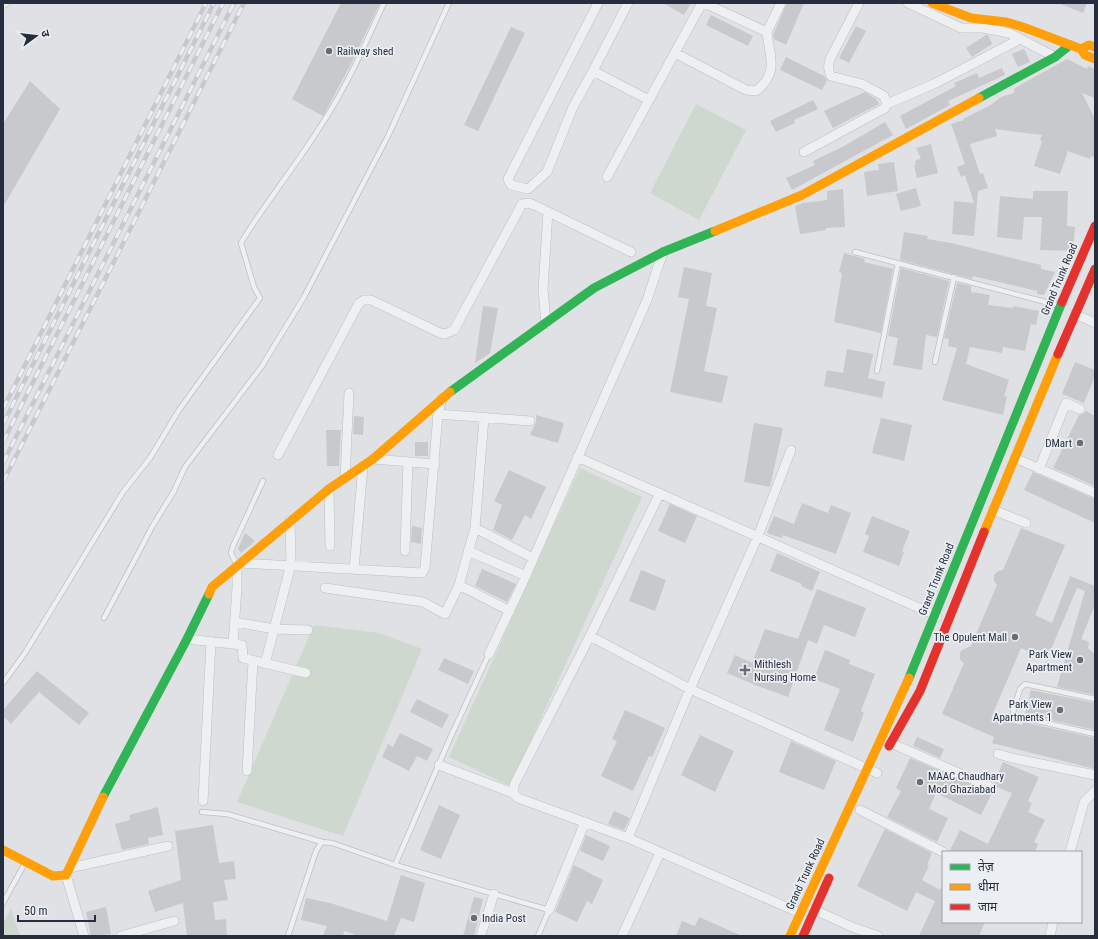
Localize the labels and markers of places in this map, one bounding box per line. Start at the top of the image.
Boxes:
place label: Railway shed [337,45,394,58]
marker: Railway shed [324,46,334,56]
place label: DMart [1045,437,1072,450]
marker: DMart [1075,438,1085,448]
place label: The Opulent Mall [934,631,1007,644]
marker: The Opulent Mall [1010,632,1020,642]
place label: Park View Apartment [1026,648,1072,674]
marker: Park View Apartment [1075,655,1085,665]
place label: Mithlesh Nursing Home [754,658,816,684]
marker: Mithlesh Nursing Home [739,664,751,676]
place label: Park View Apartments 1 [993,698,1052,724]
marker: Park View Apartments 1 [1055,705,1065,715]
place label: MAAC Chaudhary Mod Ghaziabad [928,770,1004,796]
marker: MAAC Chaudhary Mod Ghaziabad [915,777,925,787]
place label: India Post [482,912,526,925]
marker: India Post [469,913,479,923]

